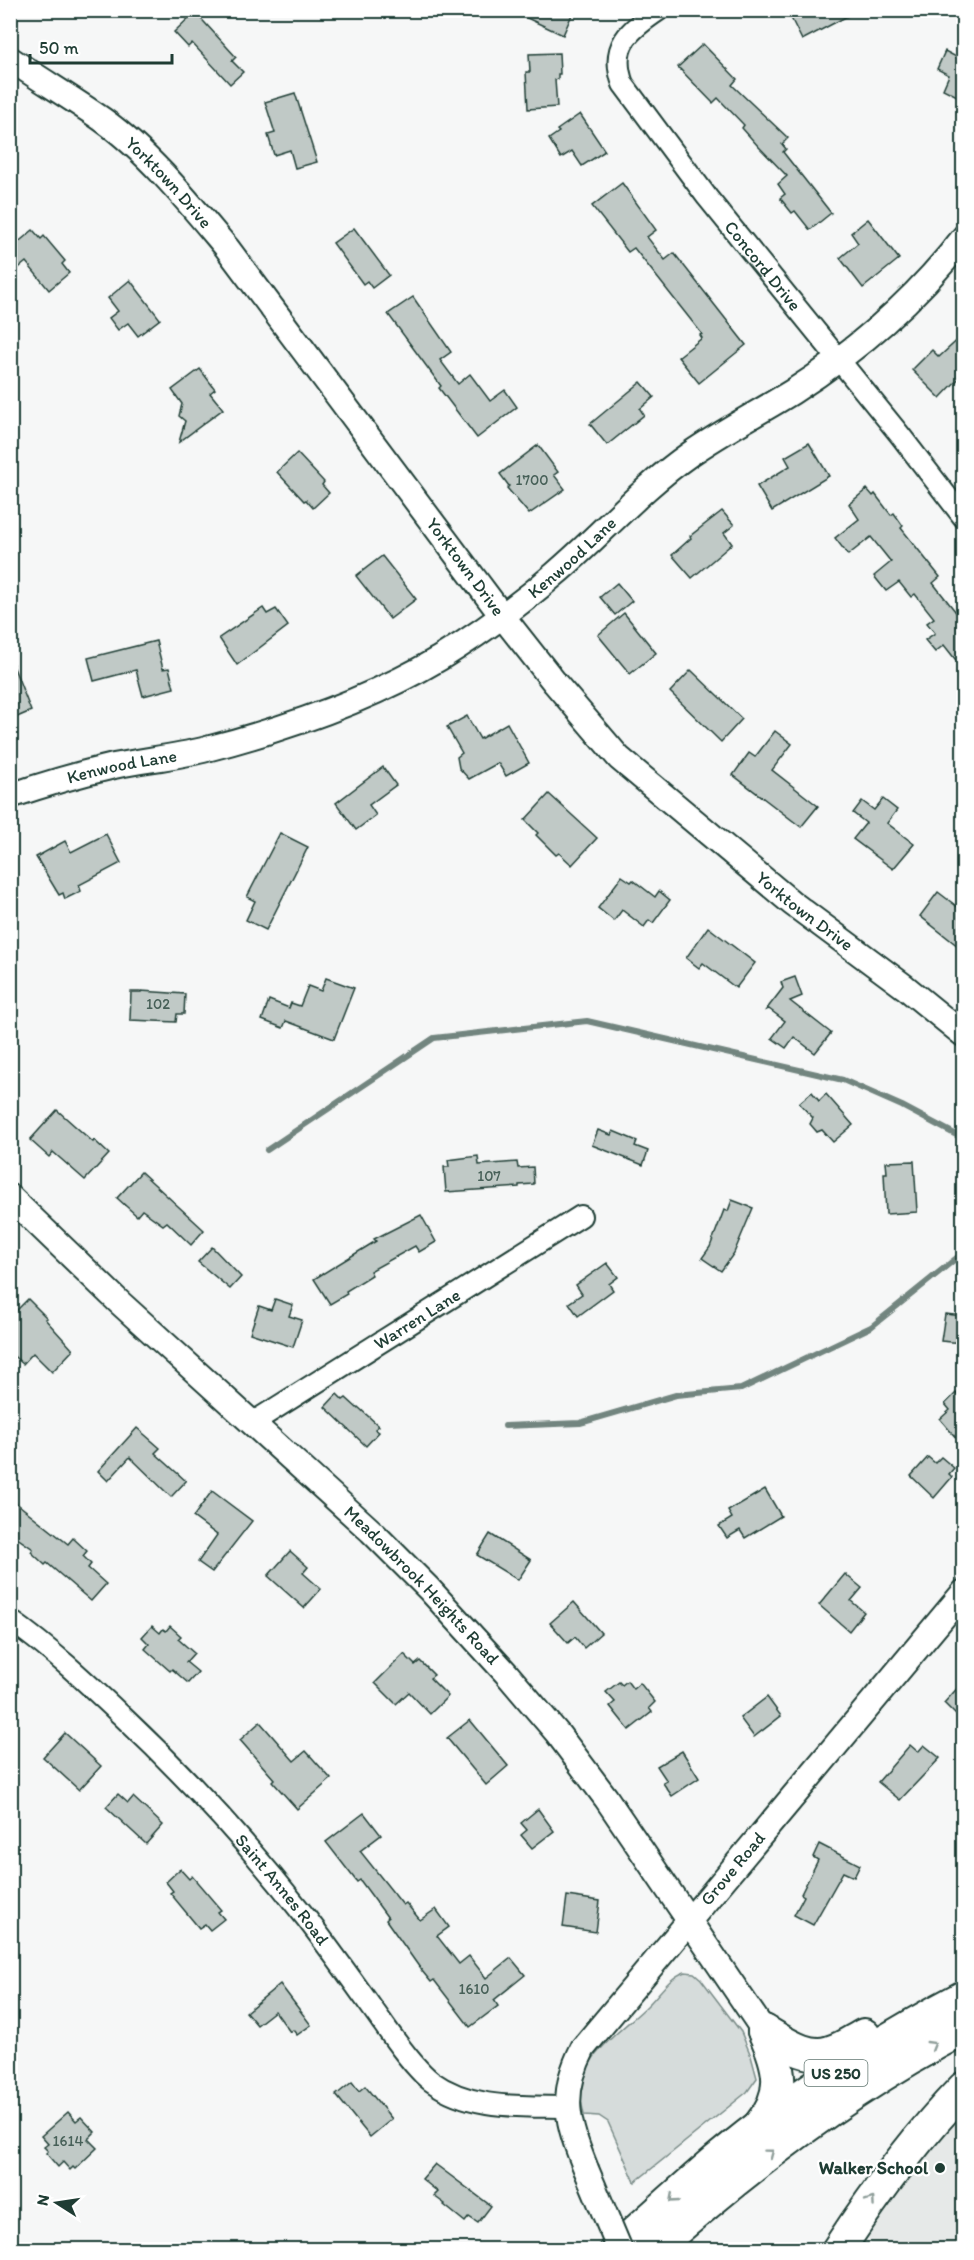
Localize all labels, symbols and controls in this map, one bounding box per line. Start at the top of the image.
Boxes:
scale bar [30,27,172,65]
text: 50 m [39,37,79,59]
street label: Yorktown Drive [121,132,217,233]
street label: Concord Drive [720,216,806,315]
house number: 1700 [516,471,548,489]
street label: Kenwood Lane [523,512,621,603]
street label: Yorktown Drive [422,513,509,620]
street label: Kenwood Lane [64,745,179,789]
street label: Yorktown Drive [752,867,858,956]
house number: 102 [146,995,170,1013]
house number: 107 [477,1167,501,1185]
street label: Warren Lane [370,1284,464,1355]
street label: Meadowbrook Heights Road [339,1501,504,1669]
street label: Grove Road [696,1827,770,1910]
street label: Saint Annes Road [230,1829,334,1950]
house number: 1610 [458,1980,490,1998]
one-way arrow [926,2041,936,2053]
road number: US 250 [804,2060,868,2086]
house number: 1614 [53,2132,83,2150]
one-way arrow [763,2149,774,2160]
place label: Walker School [819,2157,929,2179]
marker: Walker School [933,2161,947,2175]
north arrow [27,2173,87,2233]
one-way arrow [669,2192,680,2203]
text: N [32,2193,53,2207]
one-way arrow [864,2197,875,2208]

